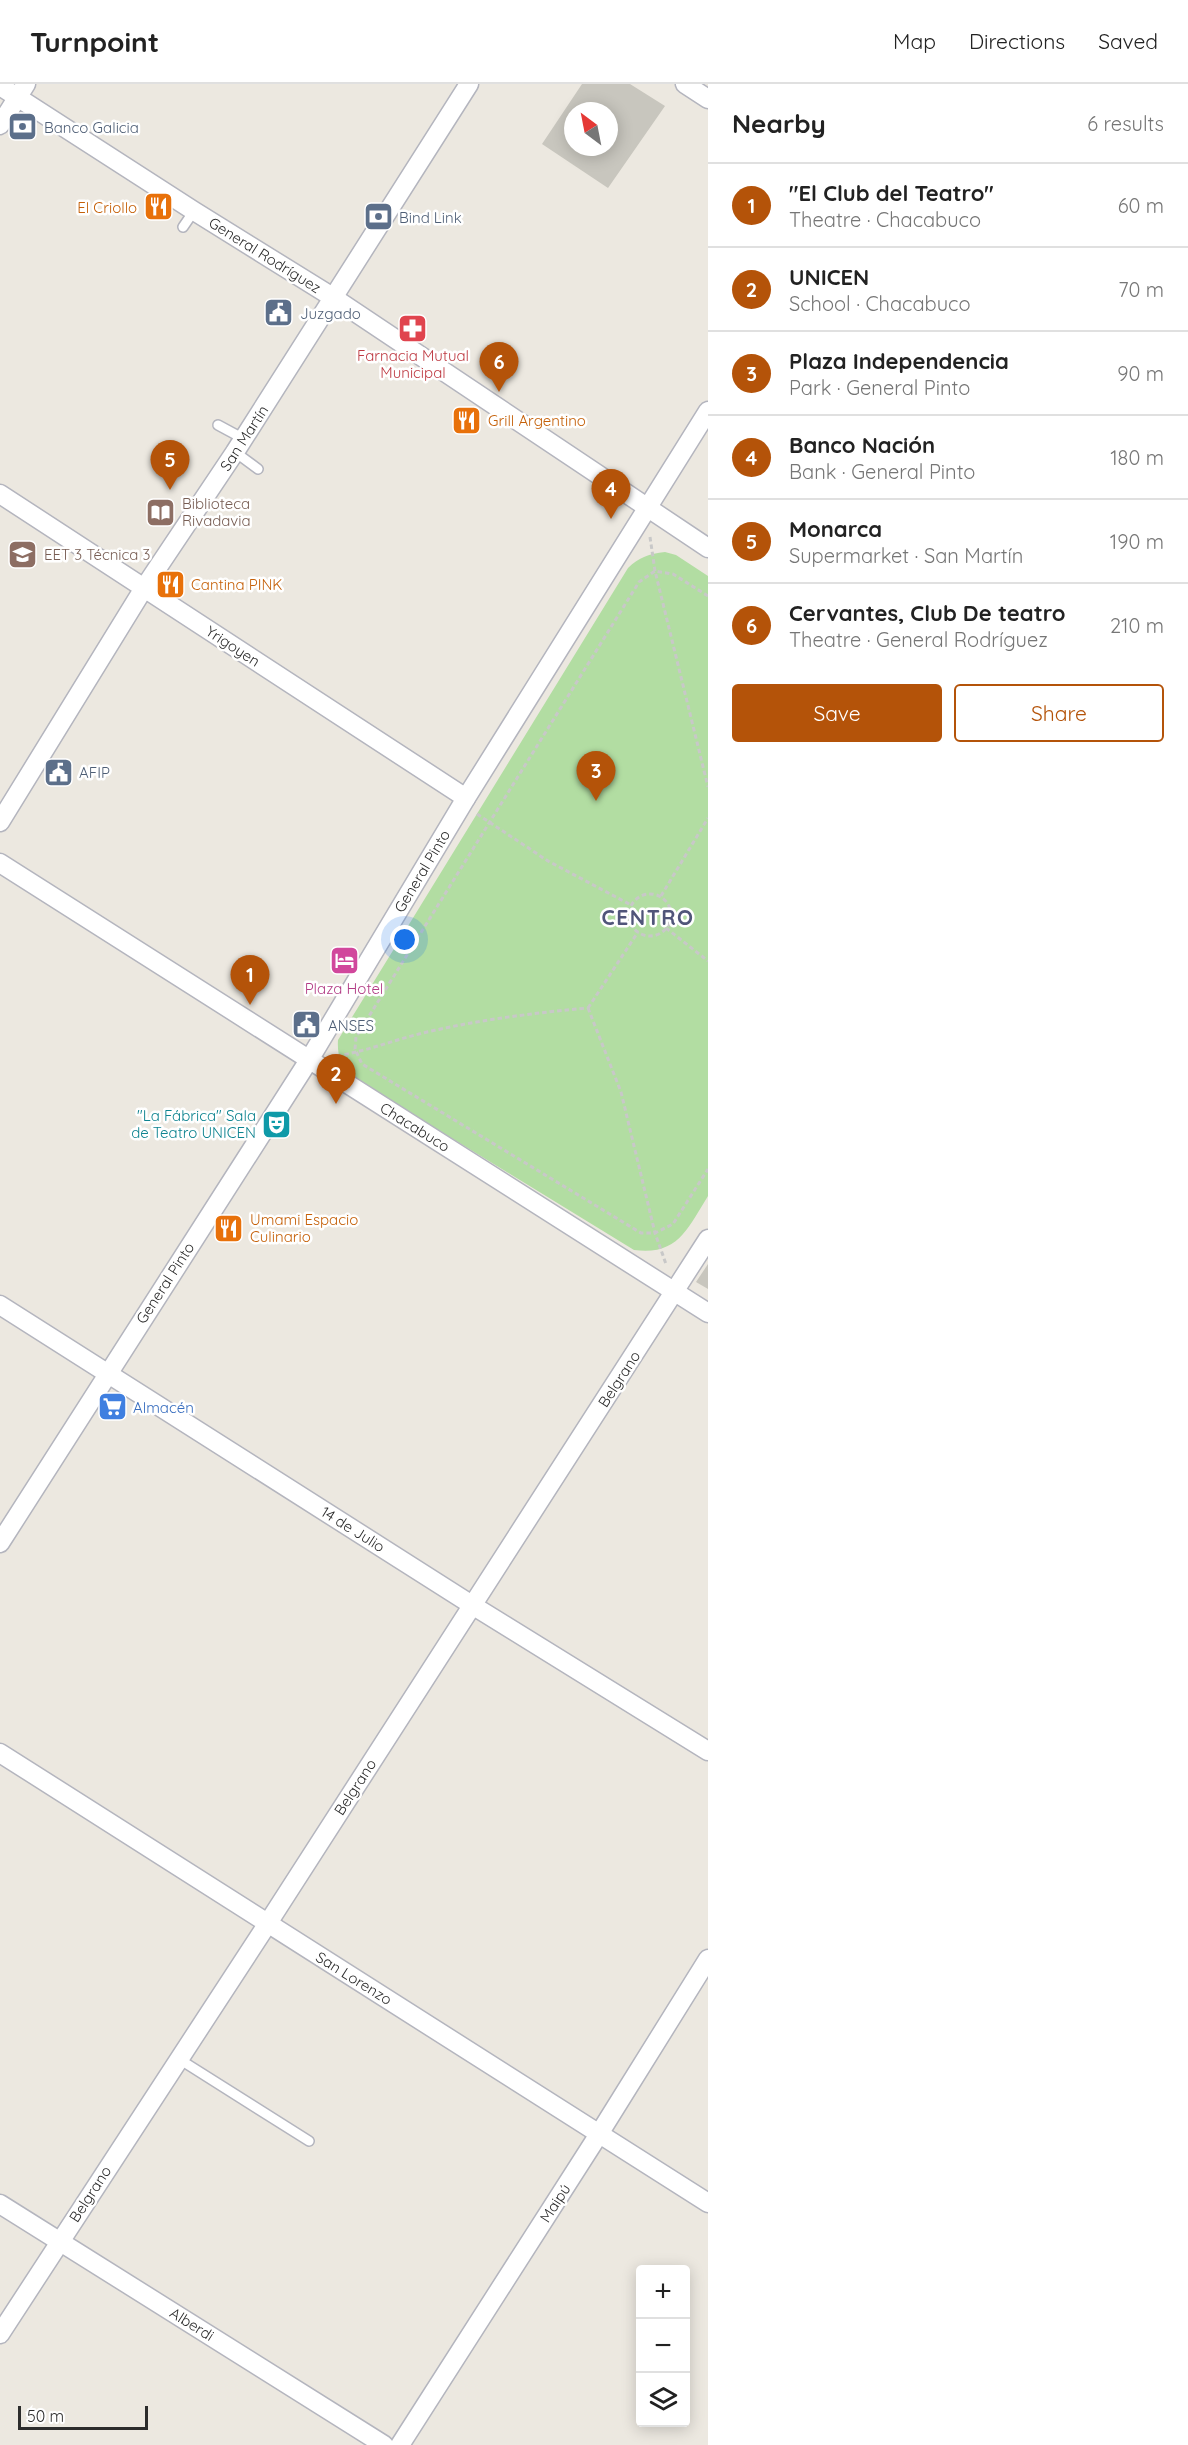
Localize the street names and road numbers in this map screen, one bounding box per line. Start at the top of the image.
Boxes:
street label: General Rodríguez [205,213,325,297]
street label: San Martín [216,402,272,474]
street label: Yrigoyen [202,621,264,671]
street label: General Pinto [390,826,454,916]
street label: Chacabuco [377,1098,453,1156]
street label: General Pinto [132,1239,198,1327]
street label: Belgrano [594,1347,644,1411]
street label: 14 de Julio [318,1502,388,1556]
street label: Belgrano [330,1755,380,1819]
street label: San Lorenzo [312,1947,396,2009]
street label: Belgrano [65,2162,115,2226]
street label: Maipú [536,2180,574,2226]
street label: Alberdi [166,2303,218,2345]

